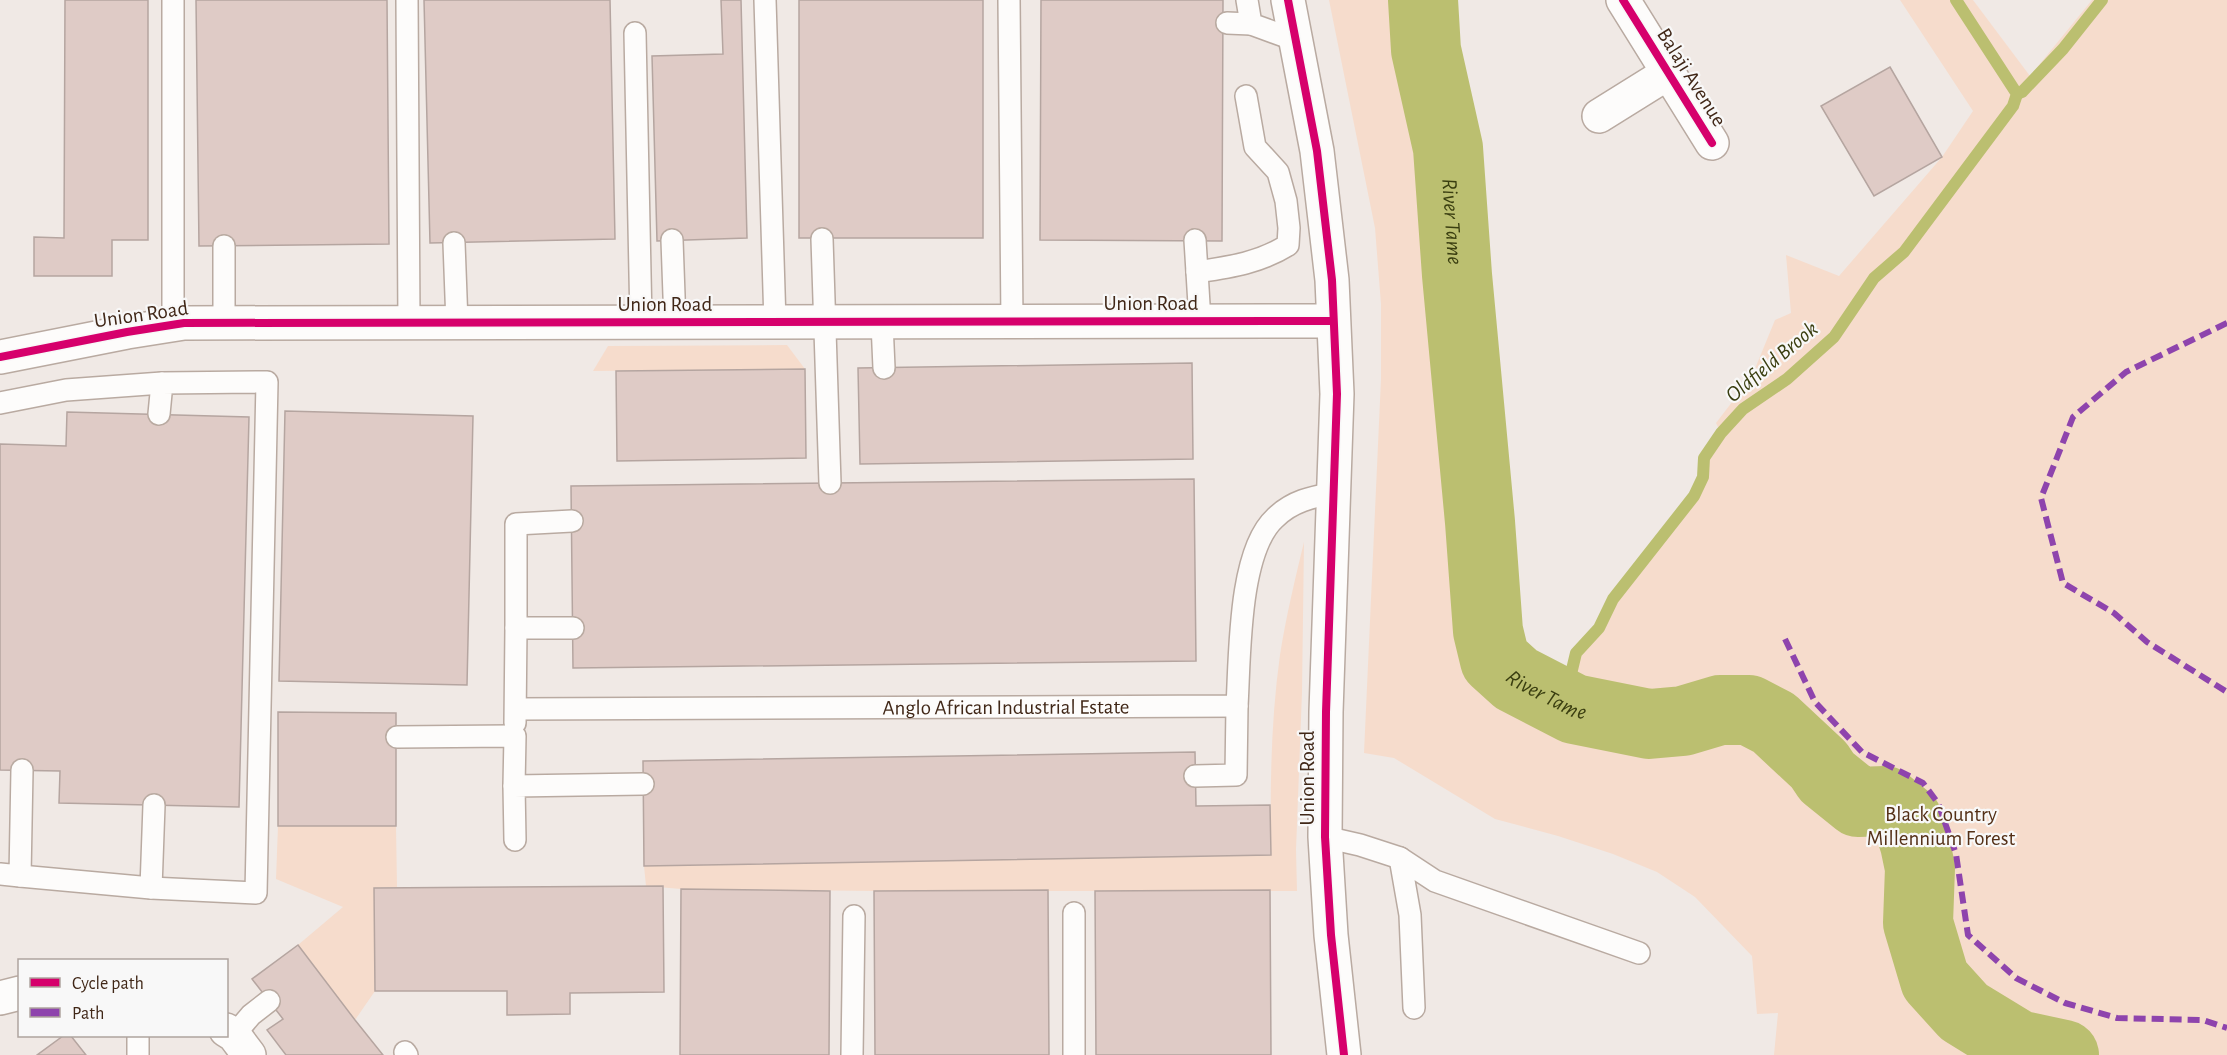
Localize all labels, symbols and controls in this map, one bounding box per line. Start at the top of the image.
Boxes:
street label: Balaji Avenue [1653,25,1730,130]
water label: River Tame [1438,177,1466,265]
street label: Union Road [1104,293,1199,314]
street label: Union Road [618,294,713,315]
street label: Union Road [93,297,190,331]
water label: Oldfield Brook [1721,317,1822,406]
water label: River Tame [1502,666,1588,723]
street label: Anglo African Industrial Estate [882,696,1130,718]
street label: Union Road [1297,730,1318,825]
park label: Black Country Millennium Forest [1867,804,2015,849]
legend [18,959,228,1037]
text: Cycle path [72,975,144,993]
text: Path [72,1005,104,1023]

